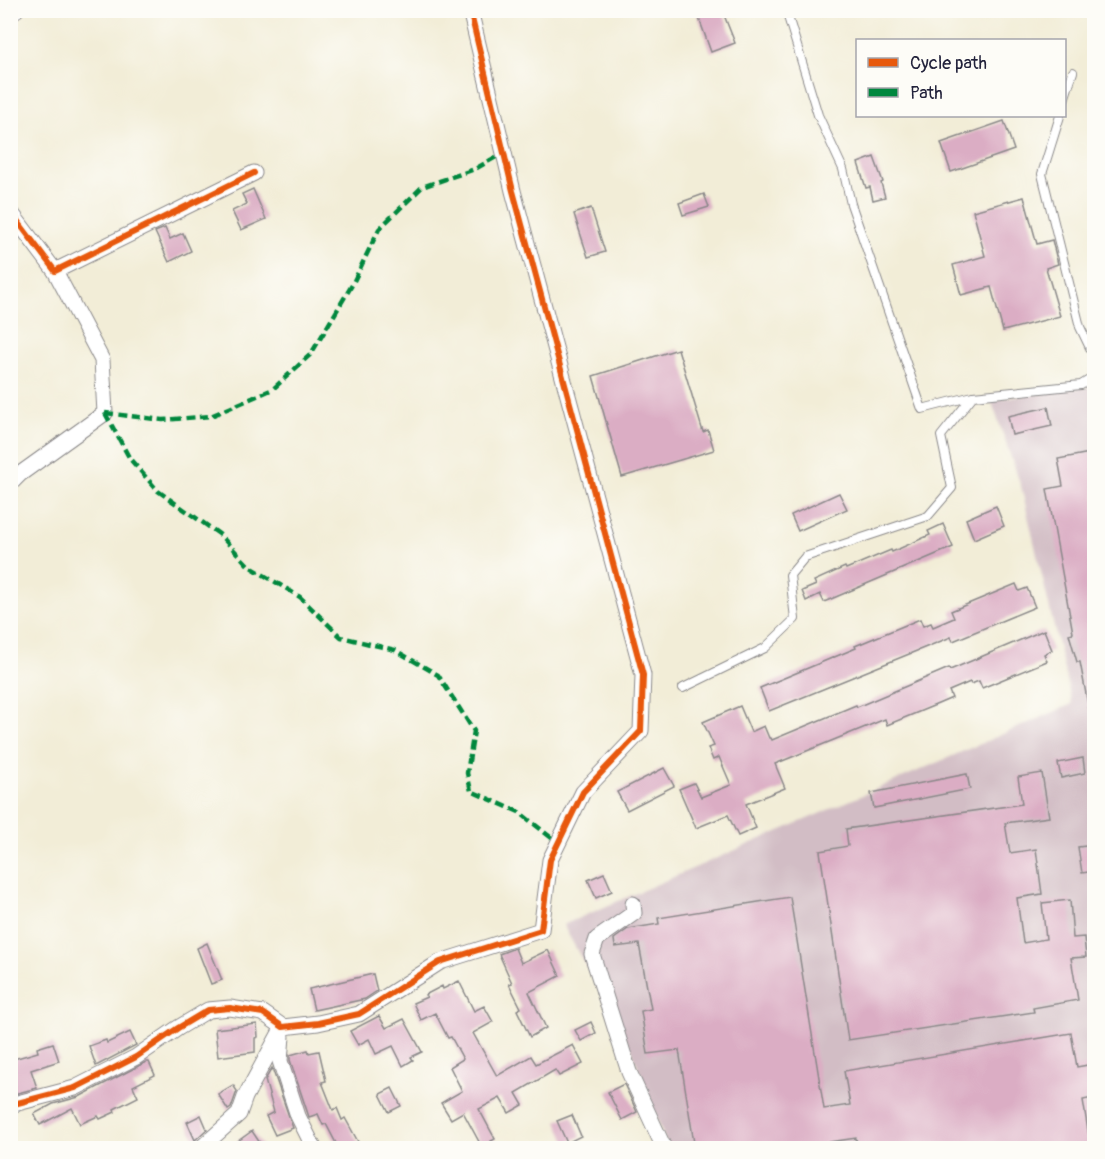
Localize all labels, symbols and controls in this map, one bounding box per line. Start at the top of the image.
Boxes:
legend [856,39,1066,117]
text: Cycle path [910,52,987,75]
text: Path [910,82,943,105]

